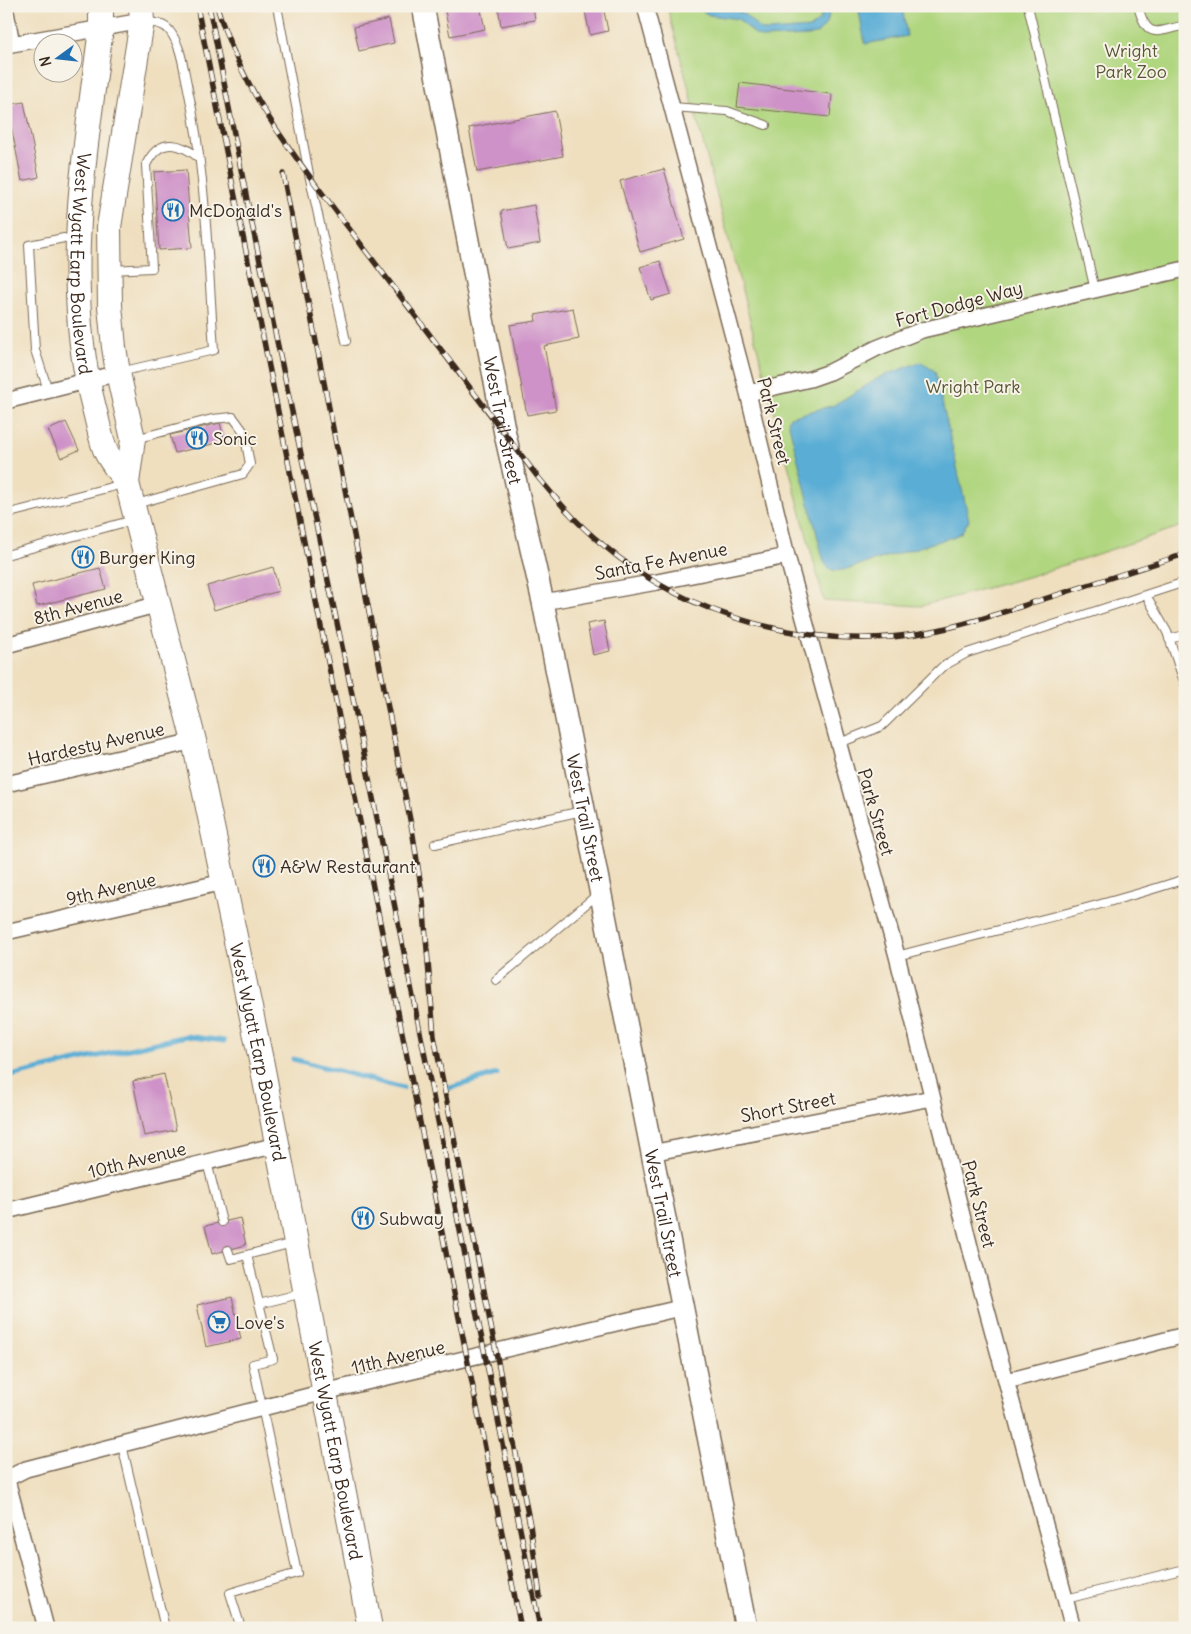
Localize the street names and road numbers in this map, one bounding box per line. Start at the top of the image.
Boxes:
street label: West Wyatt Earp Boulevard [66,152,98,377]
street label: Fort Dodge Way [893,276,1025,332]
street label: West Trail Street [479,354,528,487]
street label: Park Street [752,375,796,467]
street label: Santa Fe Avenue [593,537,729,585]
street label: 8th Avenue [31,584,125,630]
street label: Hardesty Avenue [25,717,167,771]
street label: West Trail Street [562,752,610,884]
street label: Park Street [853,766,899,858]
street label: 9th Avenue [64,868,158,910]
street label: West Wyatt Earp Boulevard [225,941,292,1164]
street label: Short Street [739,1087,837,1127]
street label: 10th Avenue [86,1137,188,1183]
street label: West Trail Street [640,1147,688,1279]
street label: Park Street [957,1158,1001,1250]
street label: 11th Avenue [349,1335,447,1379]
street label: West Wyatt Earp Boulevard [304,1339,368,1562]

